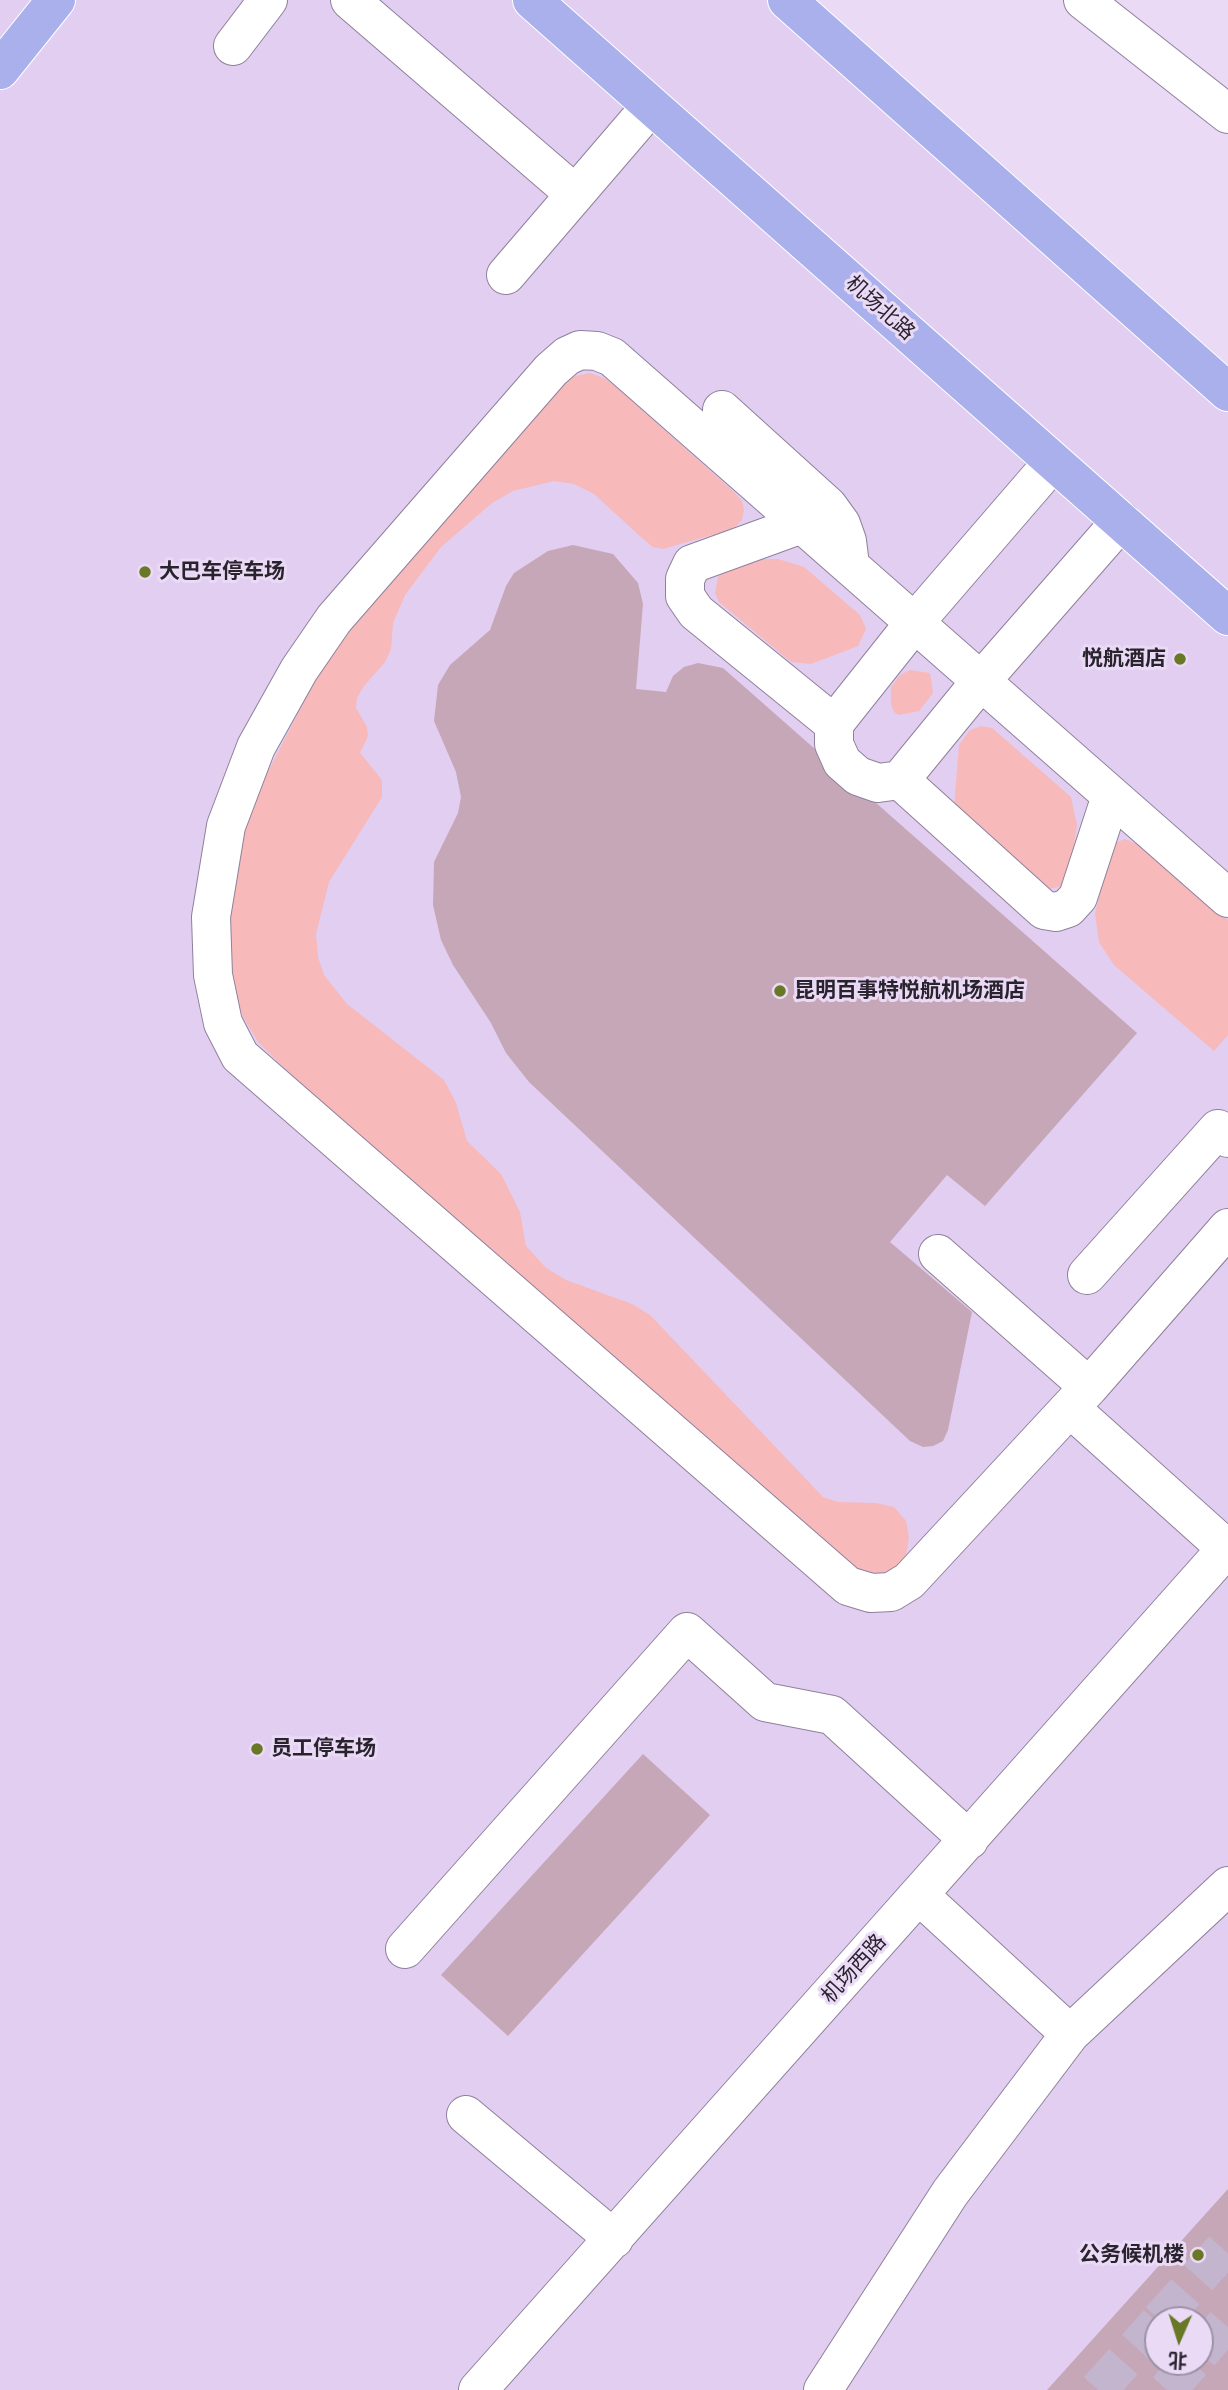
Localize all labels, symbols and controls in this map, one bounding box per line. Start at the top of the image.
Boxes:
street label: 机场北路 [840,271,920,345]
place label: 大巴车停车场 [159,559,285,585]
marker: 大巴车停车场 [137,564,153,580]
place label: 悦航酒店 [1082,646,1166,672]
marker: 悦航酒店 [1172,651,1188,667]
place label: 昆明百事特悦航机场酒店 [794,978,1025,1004]
marker: 昆明百事特悦航机场酒店 [772,983,788,999]
place label: 员工停车场 [271,1736,376,1762]
marker: 员工停车场 [249,1741,265,1757]
street label: 机场西路 [817,1929,891,2009]
place label: 公务候机楼 [1079,2242,1184,2268]
marker: 公务候机楼 [1190,2247,1206,2263]
north arrow [1144,2306,1214,2376]
text: 北 [1168,2348,1188,2372]

